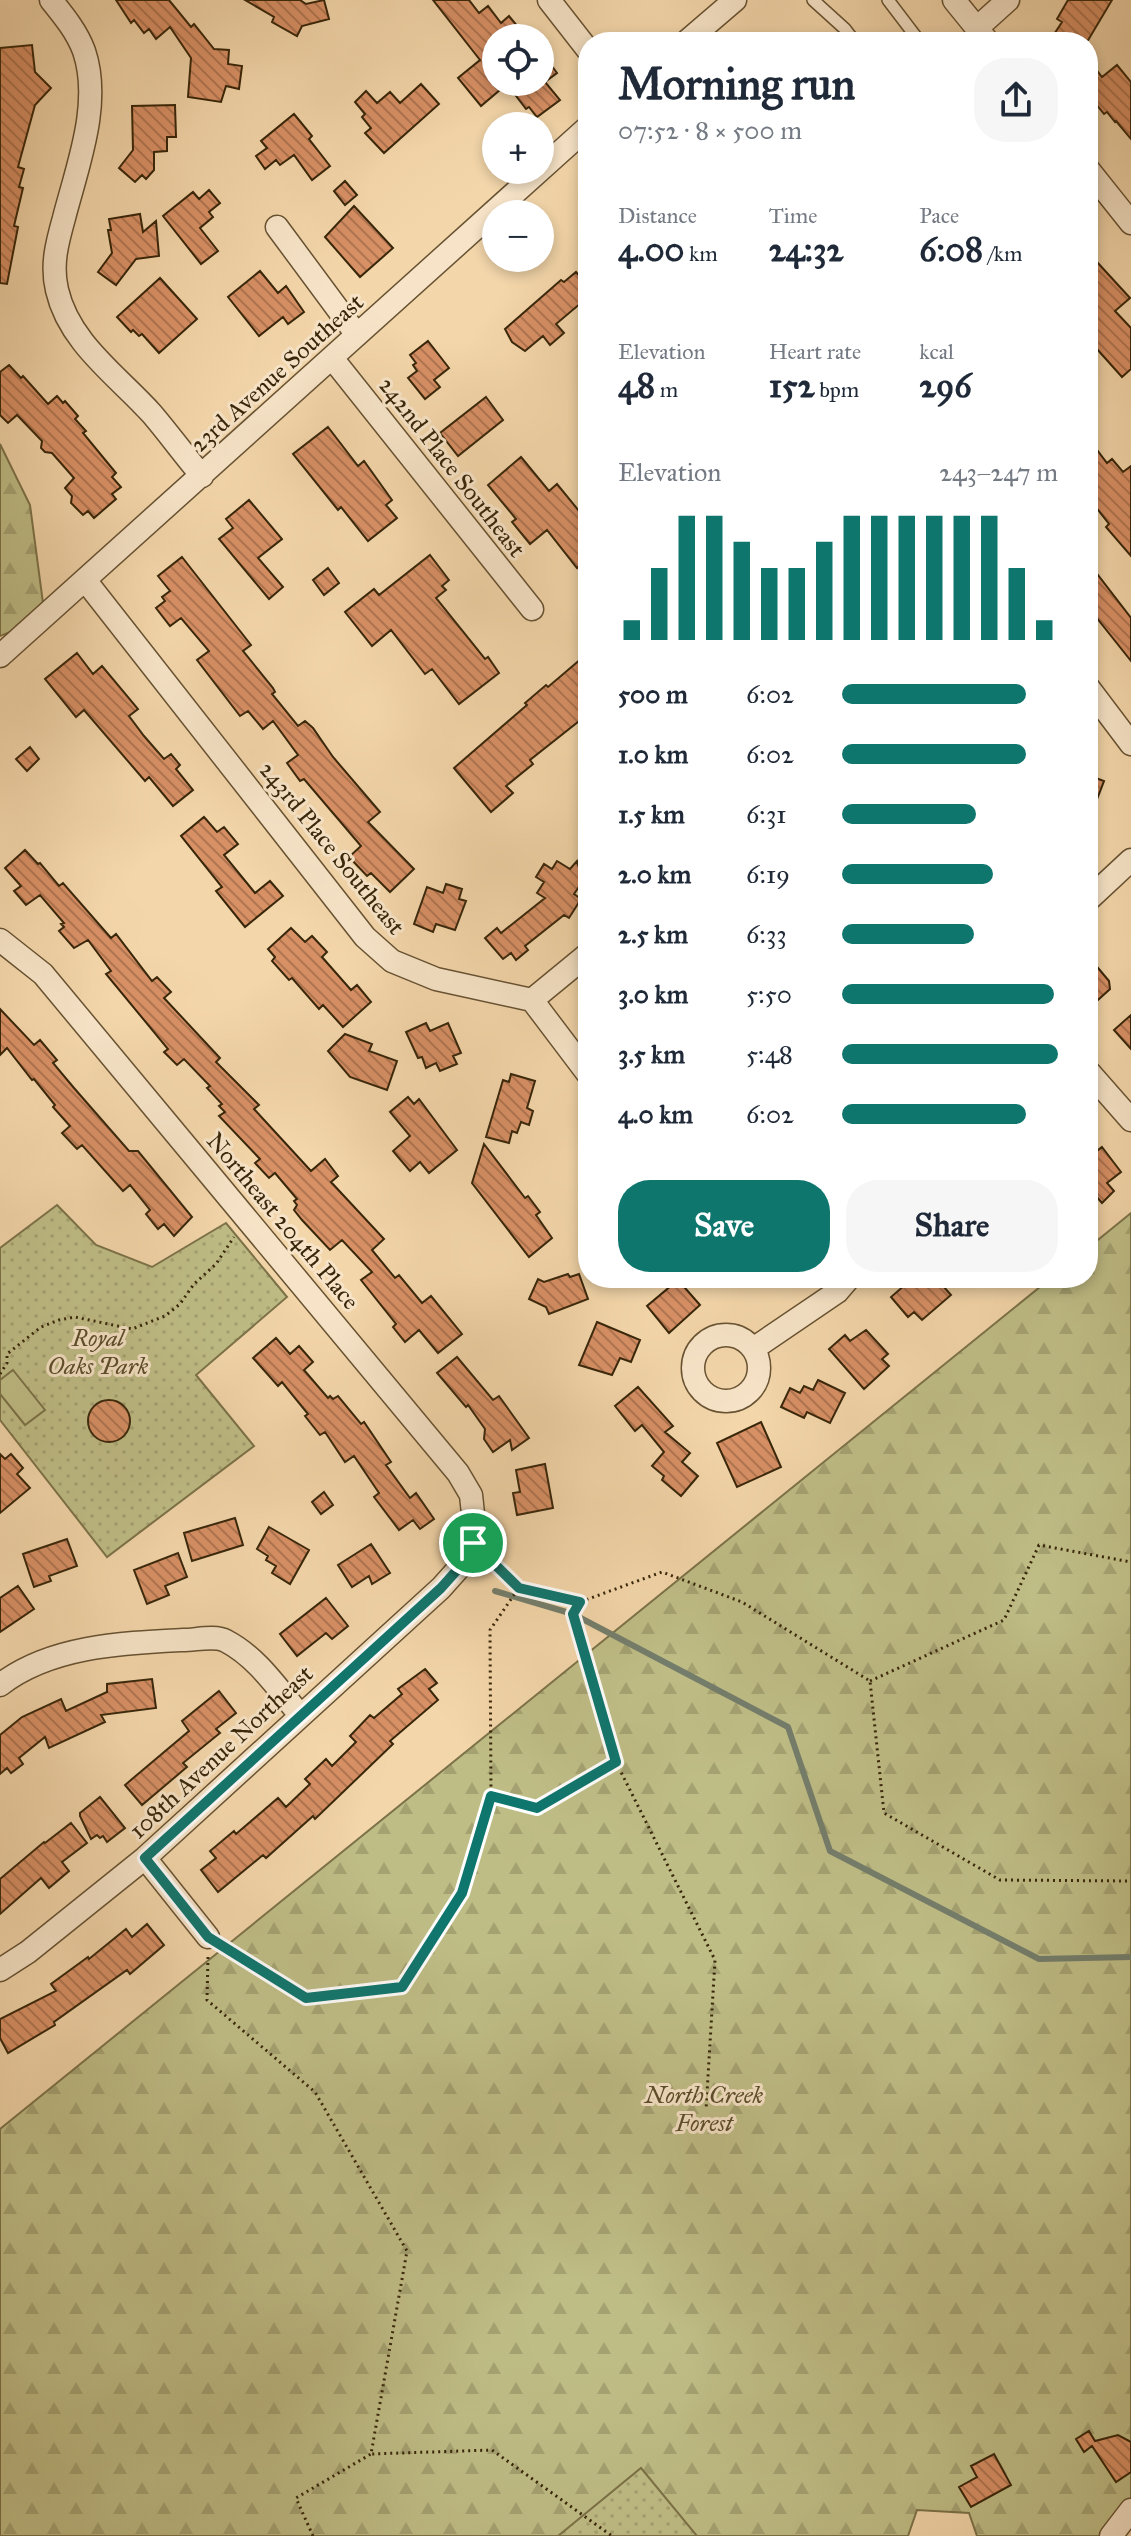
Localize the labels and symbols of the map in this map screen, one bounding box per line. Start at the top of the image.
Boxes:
street label: 23rd Avenue Southeast [184,287,370,459]
street label: 242nd Place Southeast [372,371,532,564]
street label: 243rd Place Southeast [253,755,411,941]
street label: Northeast 204th Place [200,1126,366,1316]
park label: Royal Oaks Park [48,1323,149,1381]
pin [439,1509,507,1577]
street label: 108th Avenue Northeast [123,1659,320,1845]
park label: North Creek Forest [643,2080,764,2138]

